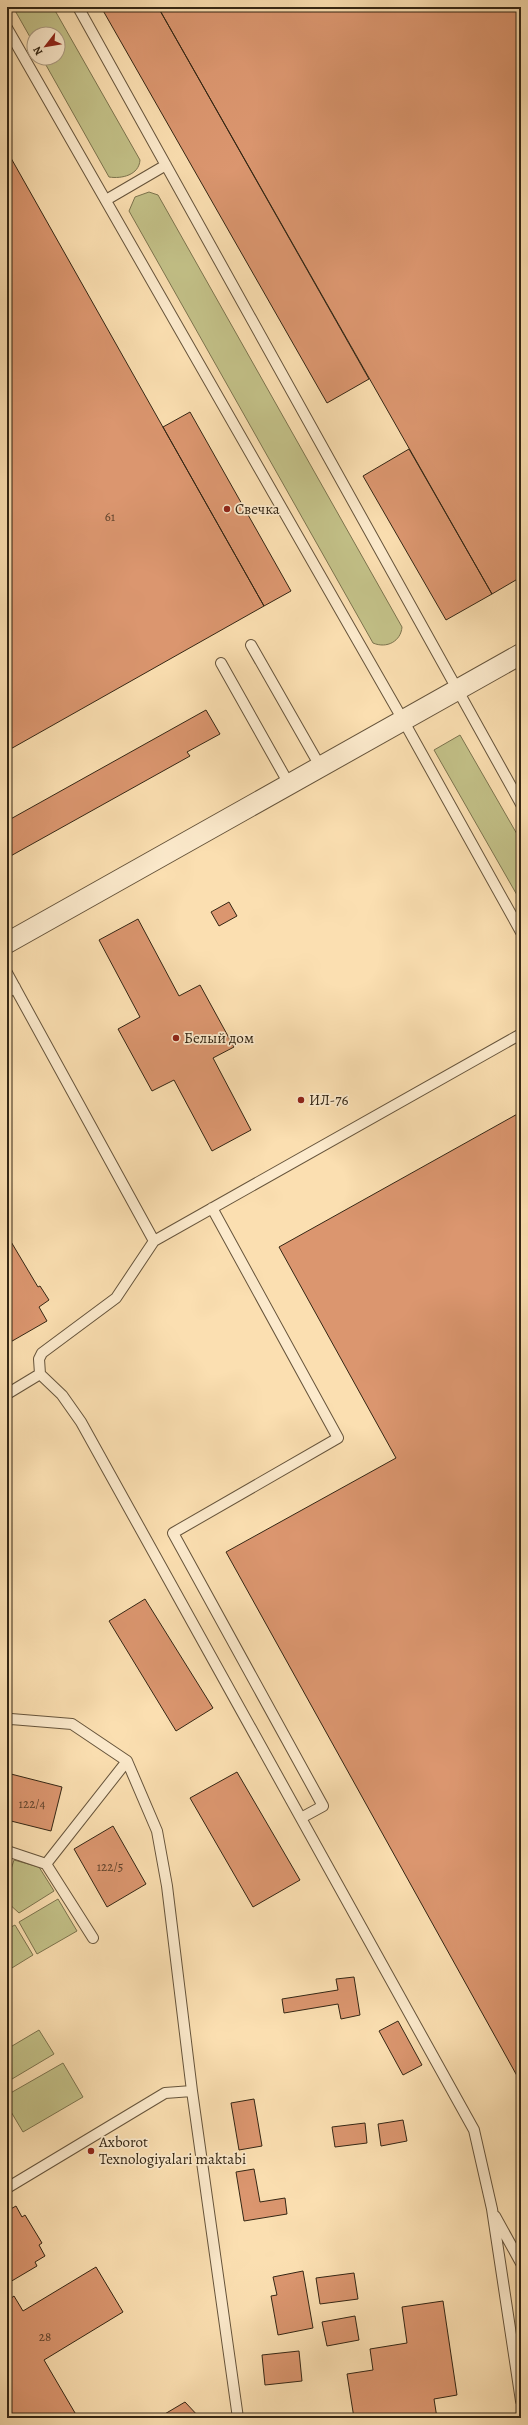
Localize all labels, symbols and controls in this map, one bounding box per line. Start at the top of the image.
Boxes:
north arrow [26,26,66,66]
text: N [29,44,46,58]
place label: Свечка [235,499,280,519]
marker: Свечка [222,504,232,514]
house number: 61 [105,508,116,525]
place label: Белый дом [184,1028,254,1048]
marker: Белый дом [171,1033,181,1043]
place label: ИЛ-76 [309,1090,349,1110]
marker: ИЛ-76 [296,1095,306,1105]
house number: 122/4 [19,1795,46,1812]
house number: 122/5 [97,1858,123,1875]
place label: Axborot Texnologiyalari maktabi [98,2132,246,2169]
marker: Axborot Texnologiyalari maktabi [86,2146,96,2156]
house number: 28 [39,2328,51,2345]

